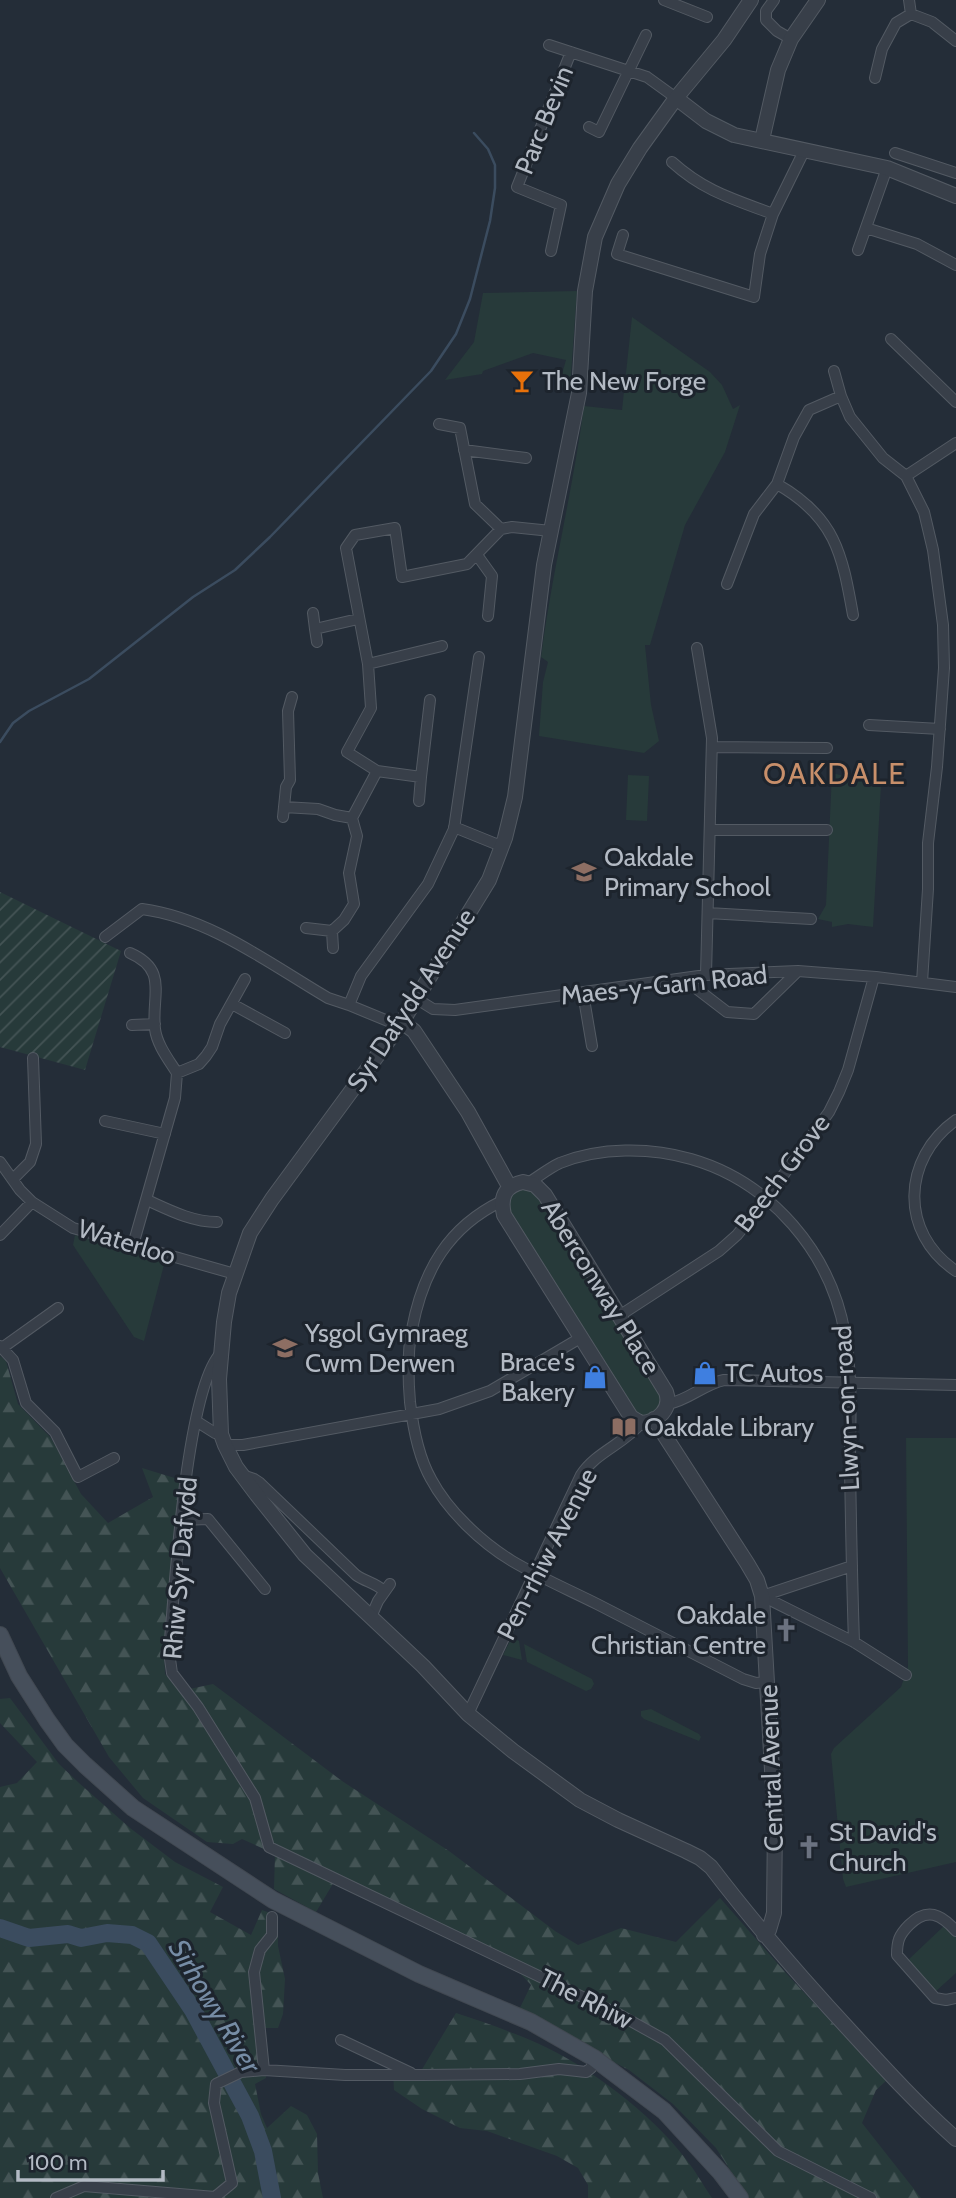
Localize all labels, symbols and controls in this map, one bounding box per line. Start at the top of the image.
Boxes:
street label: Parc Bevin [508,61,580,179]
place label: The New Forge [542,365,706,397]
bar icon: The New Forge [508,367,536,395]
district label: OAKDALE [763,755,907,792]
place label: Oakdale Primary School [604,841,771,903]
school or university icon: Oakdale Primary School [570,858,598,886]
street label: Syr Dafydd Avenue [340,903,482,1097]
street label: Maes-y-Garn Road [559,958,769,1012]
street label: Beech Grove [727,1108,837,1238]
street label: Aberconway Place [534,1194,668,1380]
street label: Waterloo [74,1212,180,1272]
place label: Ysgol Gymraeg Cwm Derwen [304,1317,469,1379]
street label: Llwyn-on-road [826,1325,866,1491]
school or university icon: Ysgol Gymraeg Cwm Derwen [271,1334,299,1362]
place label: Brace's Bakery [500,1346,575,1408]
place label: TC Autos [725,1357,823,1389]
shop icon: TC Autos [691,1359,719,1387]
shop icon: Brace's Bakery [581,1363,609,1391]
place label: Oakdale Library [644,1411,814,1443]
library icon: Oakdale Library [610,1413,638,1441]
street label: Pen-rhiw Avenue [490,1463,604,1645]
street label: Rhiw Syr Dafydd [156,1475,204,1661]
place label: Oakdale Christian Centre [591,1599,766,1661]
church icon: Oakdale Christian Centre [772,1616,800,1644]
street label: Central Avenue [752,1684,790,1852]
place label: St David's Church [829,1816,937,1878]
church icon: St David's Church [795,1833,823,1861]
water label: Sirhowy River [162,1933,269,2080]
street label: The Rhiw [534,1962,638,2036]
scale bar [18,2138,163,2182]
text: 100 m [28,2150,87,2175]

